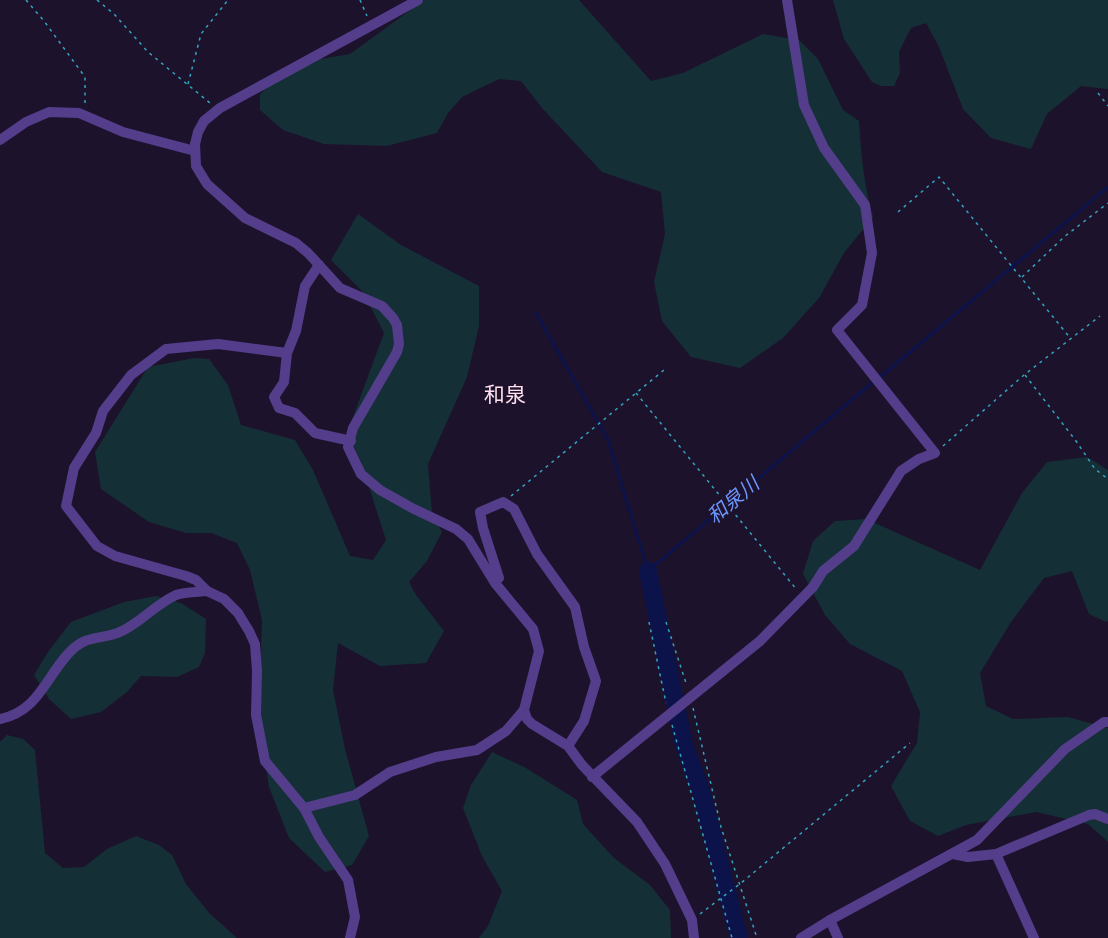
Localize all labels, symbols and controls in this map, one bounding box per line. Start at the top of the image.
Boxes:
district label: 和泉 [484,381,526,409]
water label: 和泉川 [702,469,766,529]

